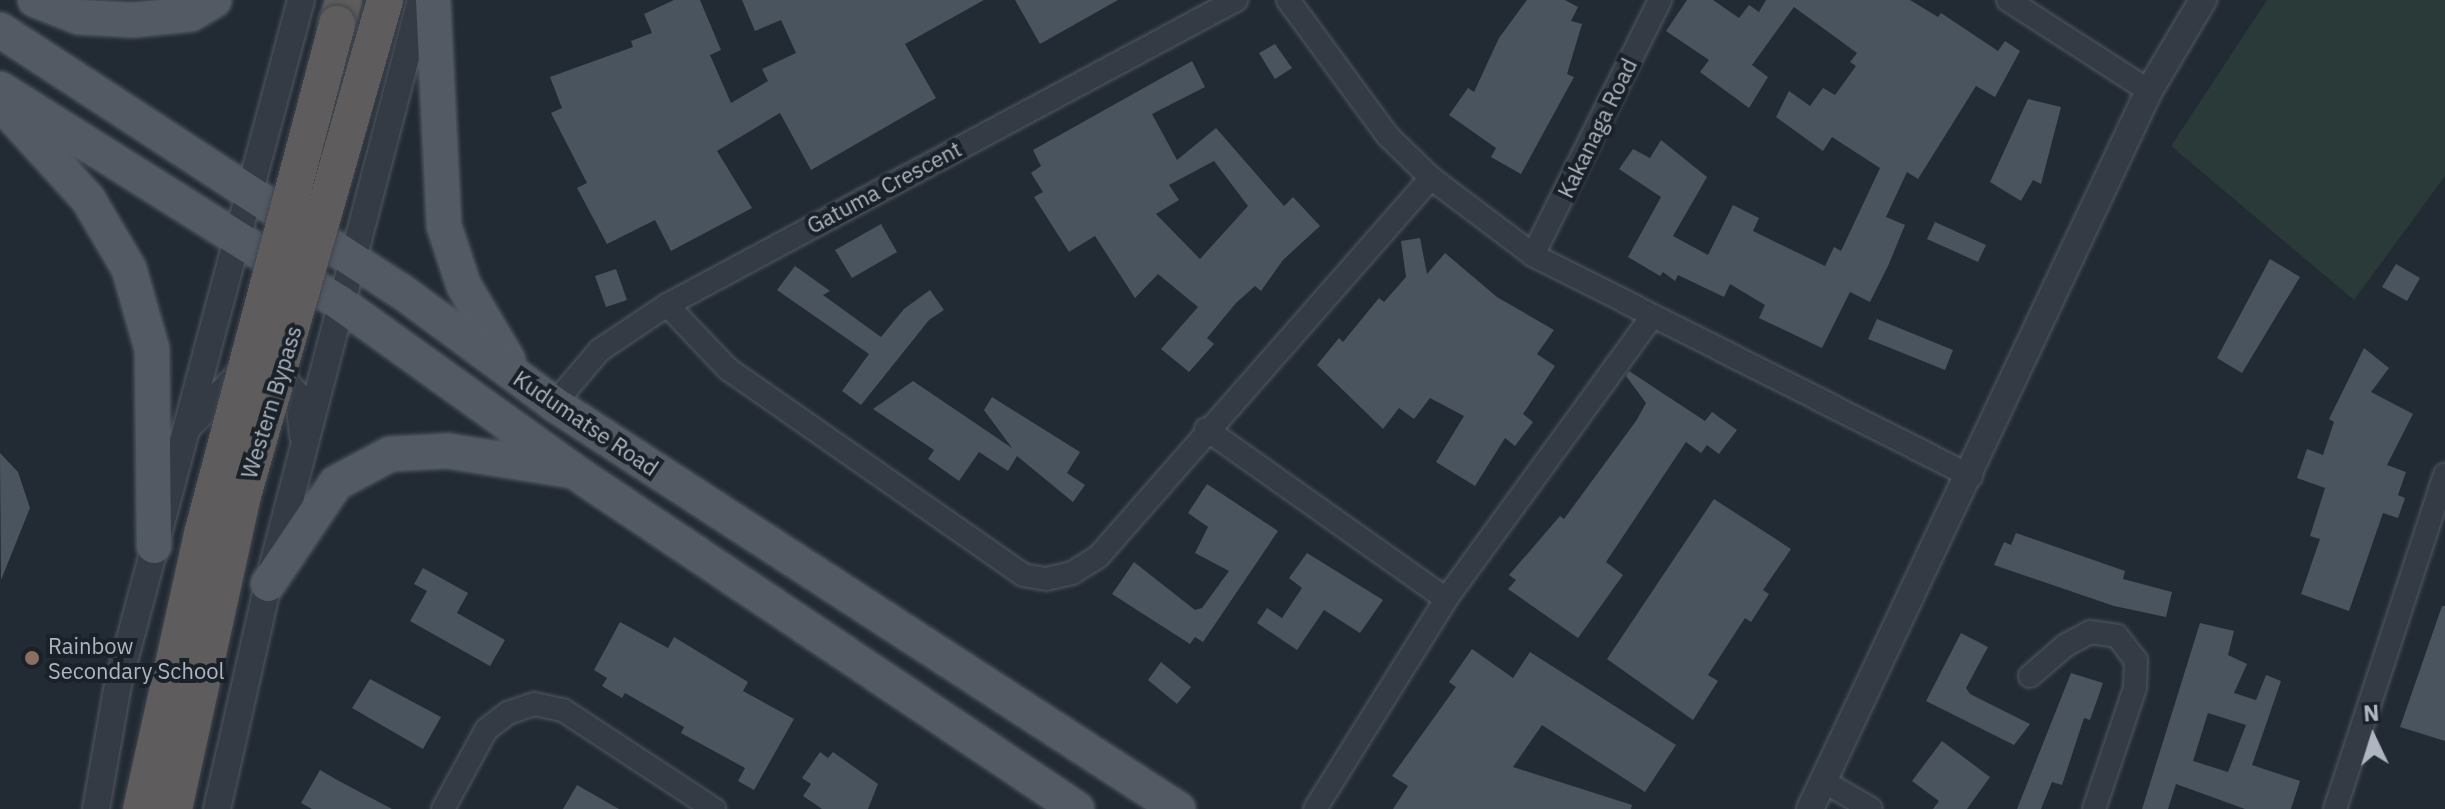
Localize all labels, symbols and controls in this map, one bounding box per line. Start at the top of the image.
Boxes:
street label: Kakanaga Road [1552,54,1642,202]
street label: Gatuma Crescent [802,135,966,239]
street label: Western Bypass [235,322,307,482]
street label: Kudumatse Road [509,365,663,481]
place label: Rainbow Secondary School [48,632,225,684]
marker: Rainbow Secondary School [23,649,41,667]
north arrow [2333,697,2413,777]
text: N [2362,698,2380,728]

